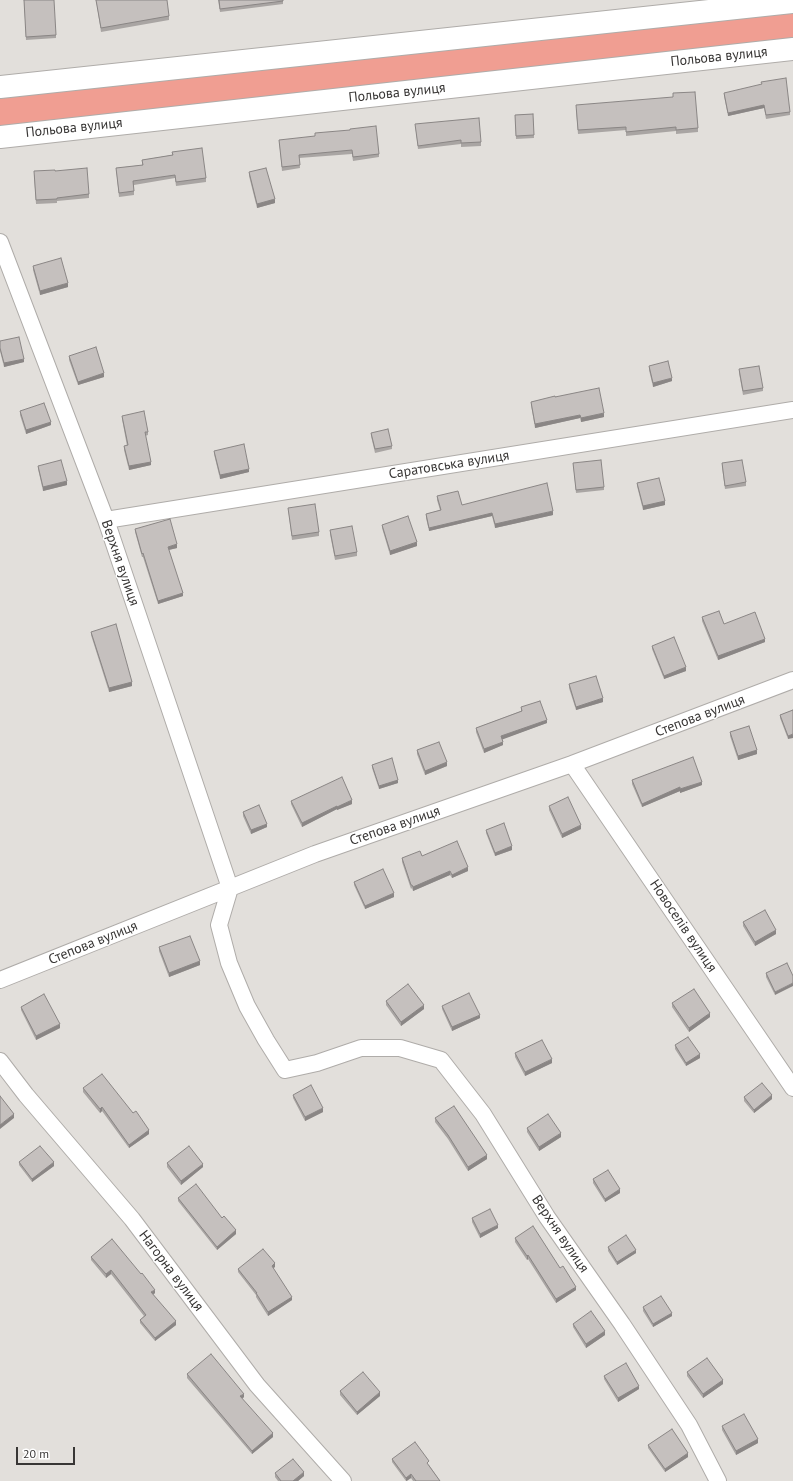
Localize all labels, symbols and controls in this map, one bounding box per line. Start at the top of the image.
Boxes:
street label: Польова вулиця [670,44,768,70]
street label: Польова вулиця [348,80,446,106]
street label: Польова вулиця [25,115,123,141]
street label: Саратовська вулиця [388,447,510,483]
street label: Верхня вулиця [97,518,143,608]
street label: Степова вулиця [653,691,747,741]
street label: Степова вулиця [348,803,442,849]
street label: Новоселів вулиця [646,877,720,975]
street label: Степова вулиця [46,917,140,969]
street label: Верхня вулиця [528,1192,592,1276]
street label: Нагорна вулиця [135,1227,207,1315]
scale bar [18,1439,77,1465]
text: 20 m [23,1446,49,1461]

